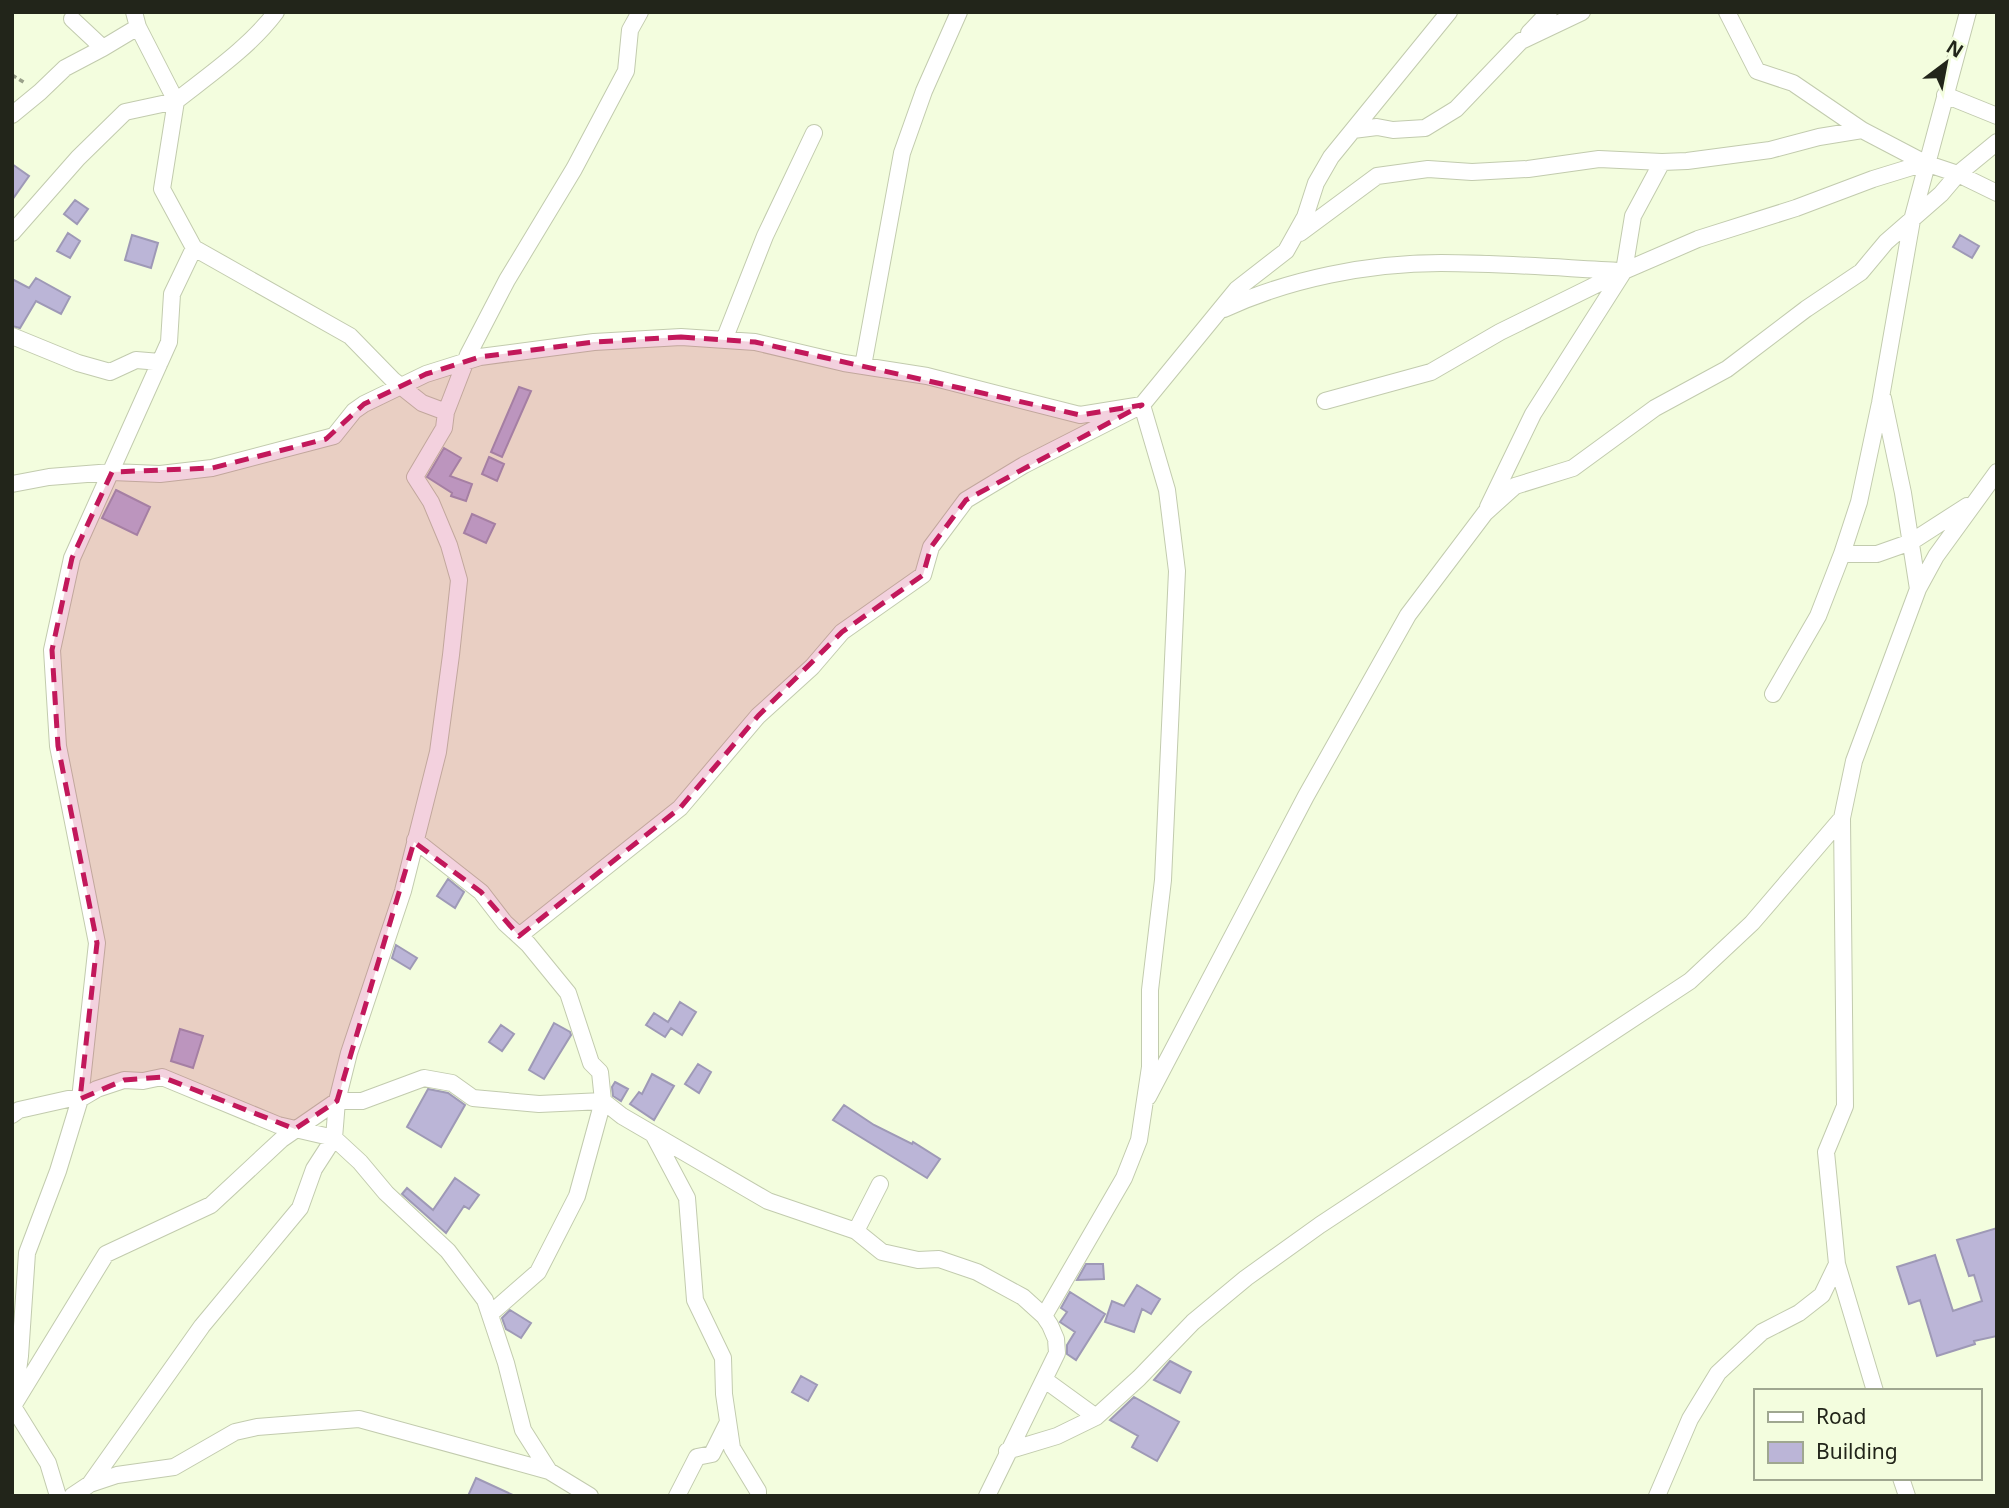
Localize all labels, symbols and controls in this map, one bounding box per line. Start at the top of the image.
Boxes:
north arrow [1911,28,1981,98]
text: N [1942,33,1968,64]
legend [1754,1389,1981,1480]
text: Road [1816,1402,1866,1430]
text: Building [1816,1437,1898,1465]

